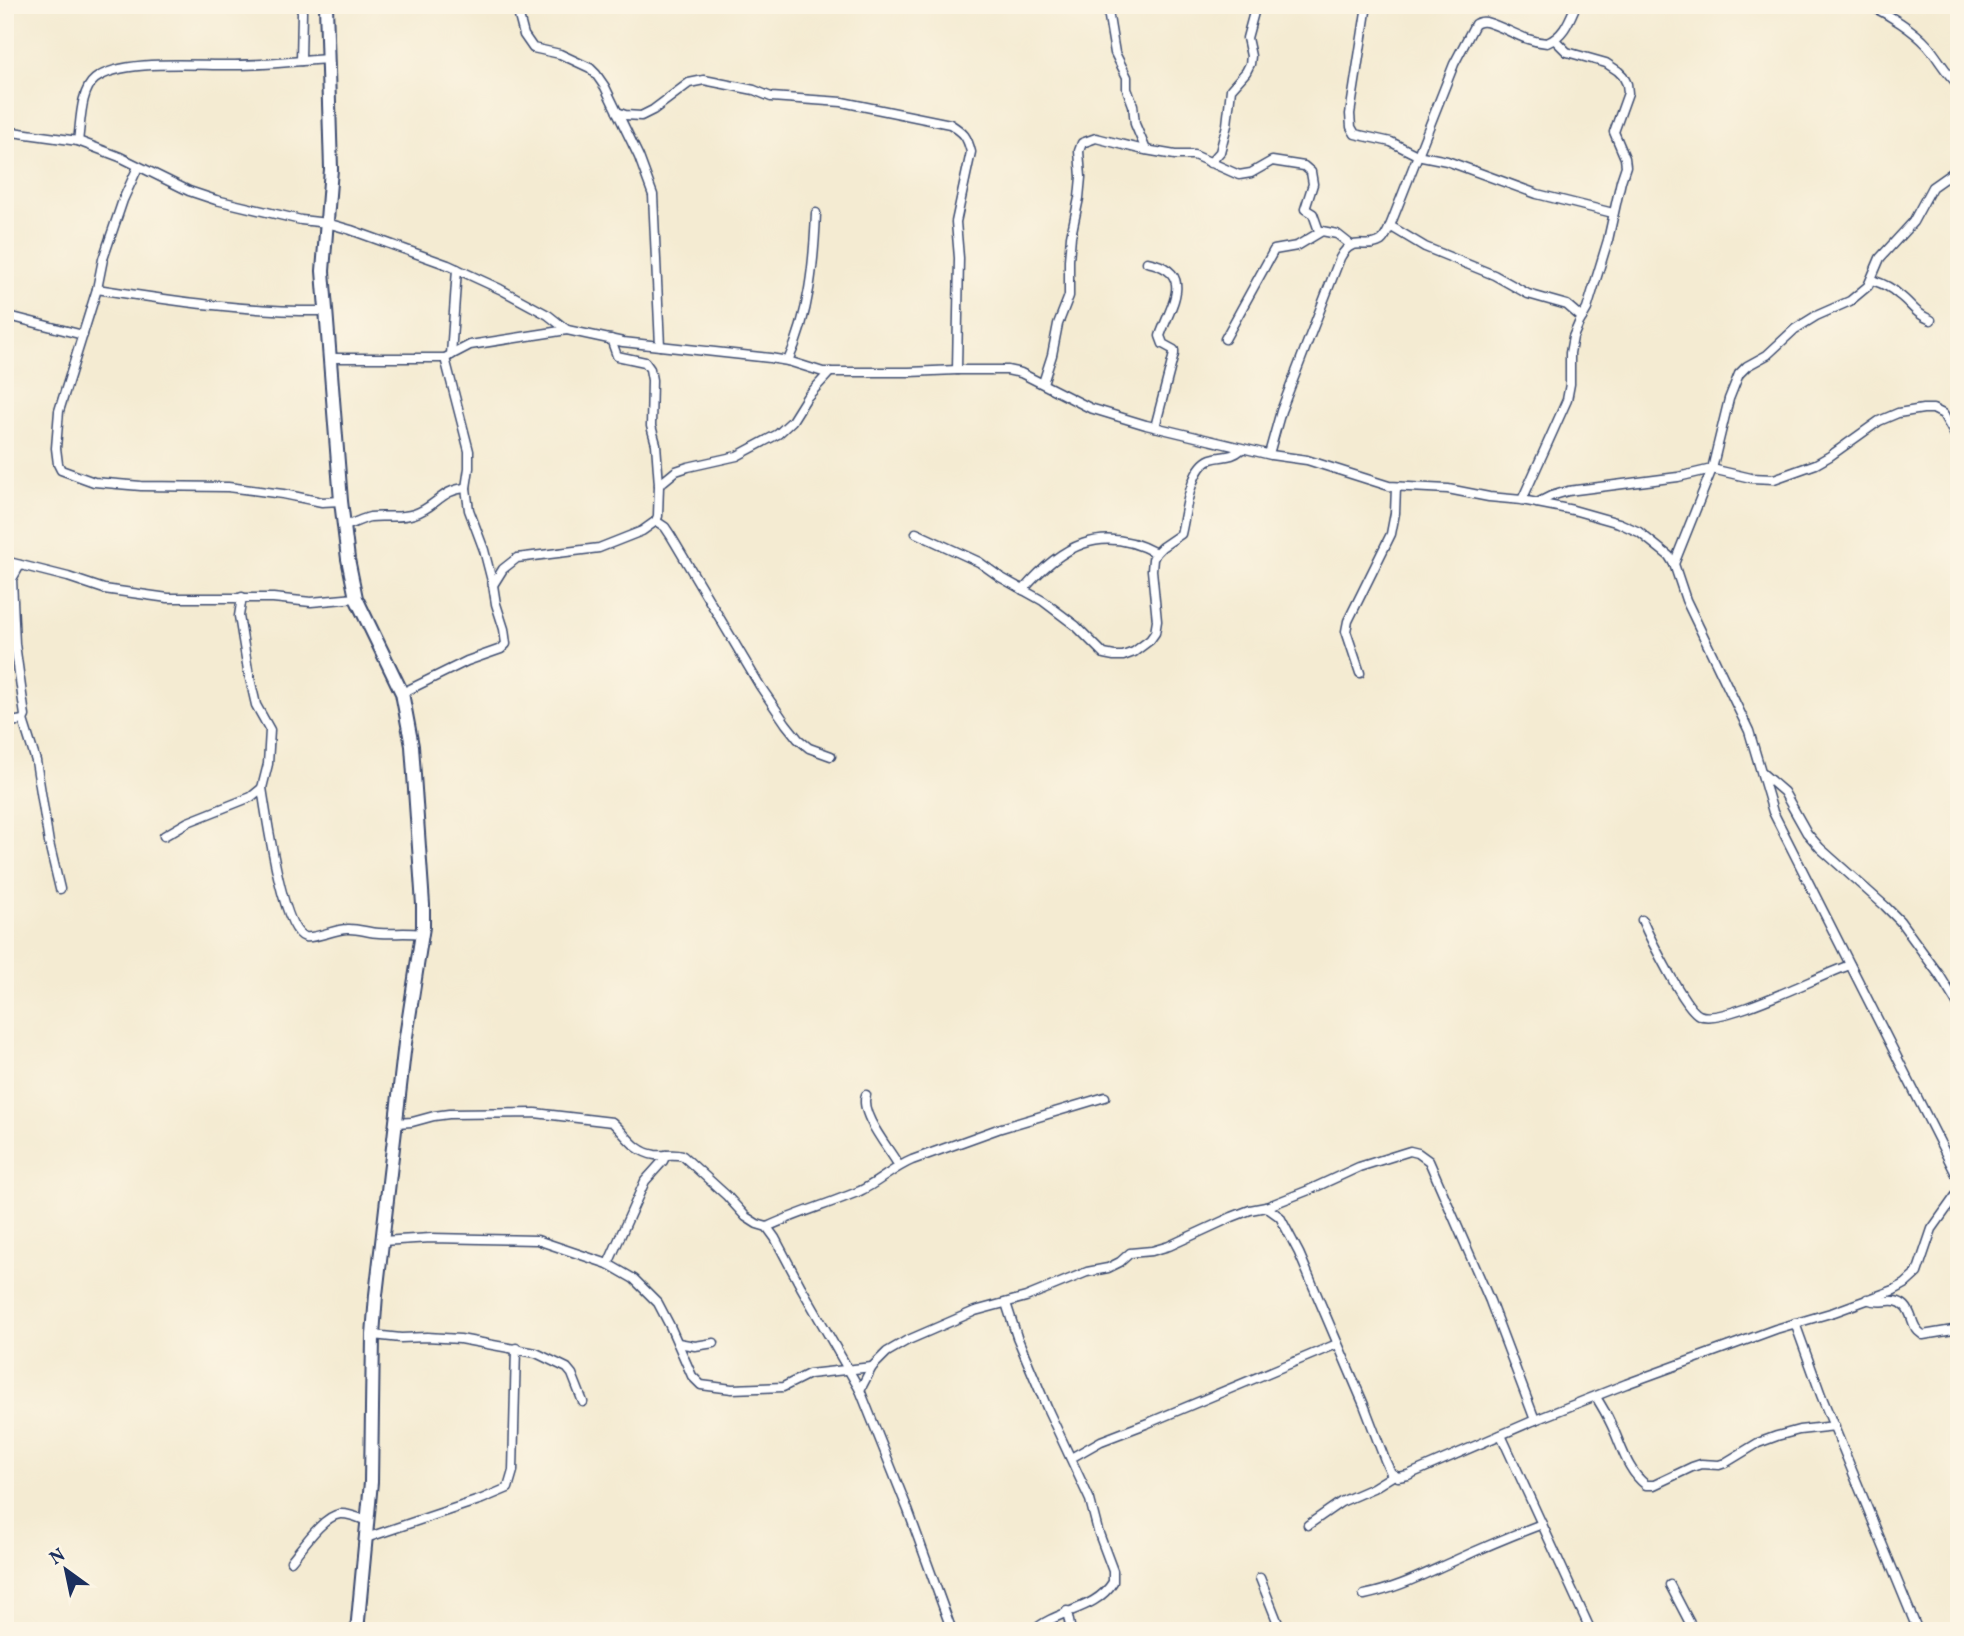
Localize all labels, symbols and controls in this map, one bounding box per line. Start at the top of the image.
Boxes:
north arrow [32,1534,102,1604]
text: N [45,1543,71,1572]

